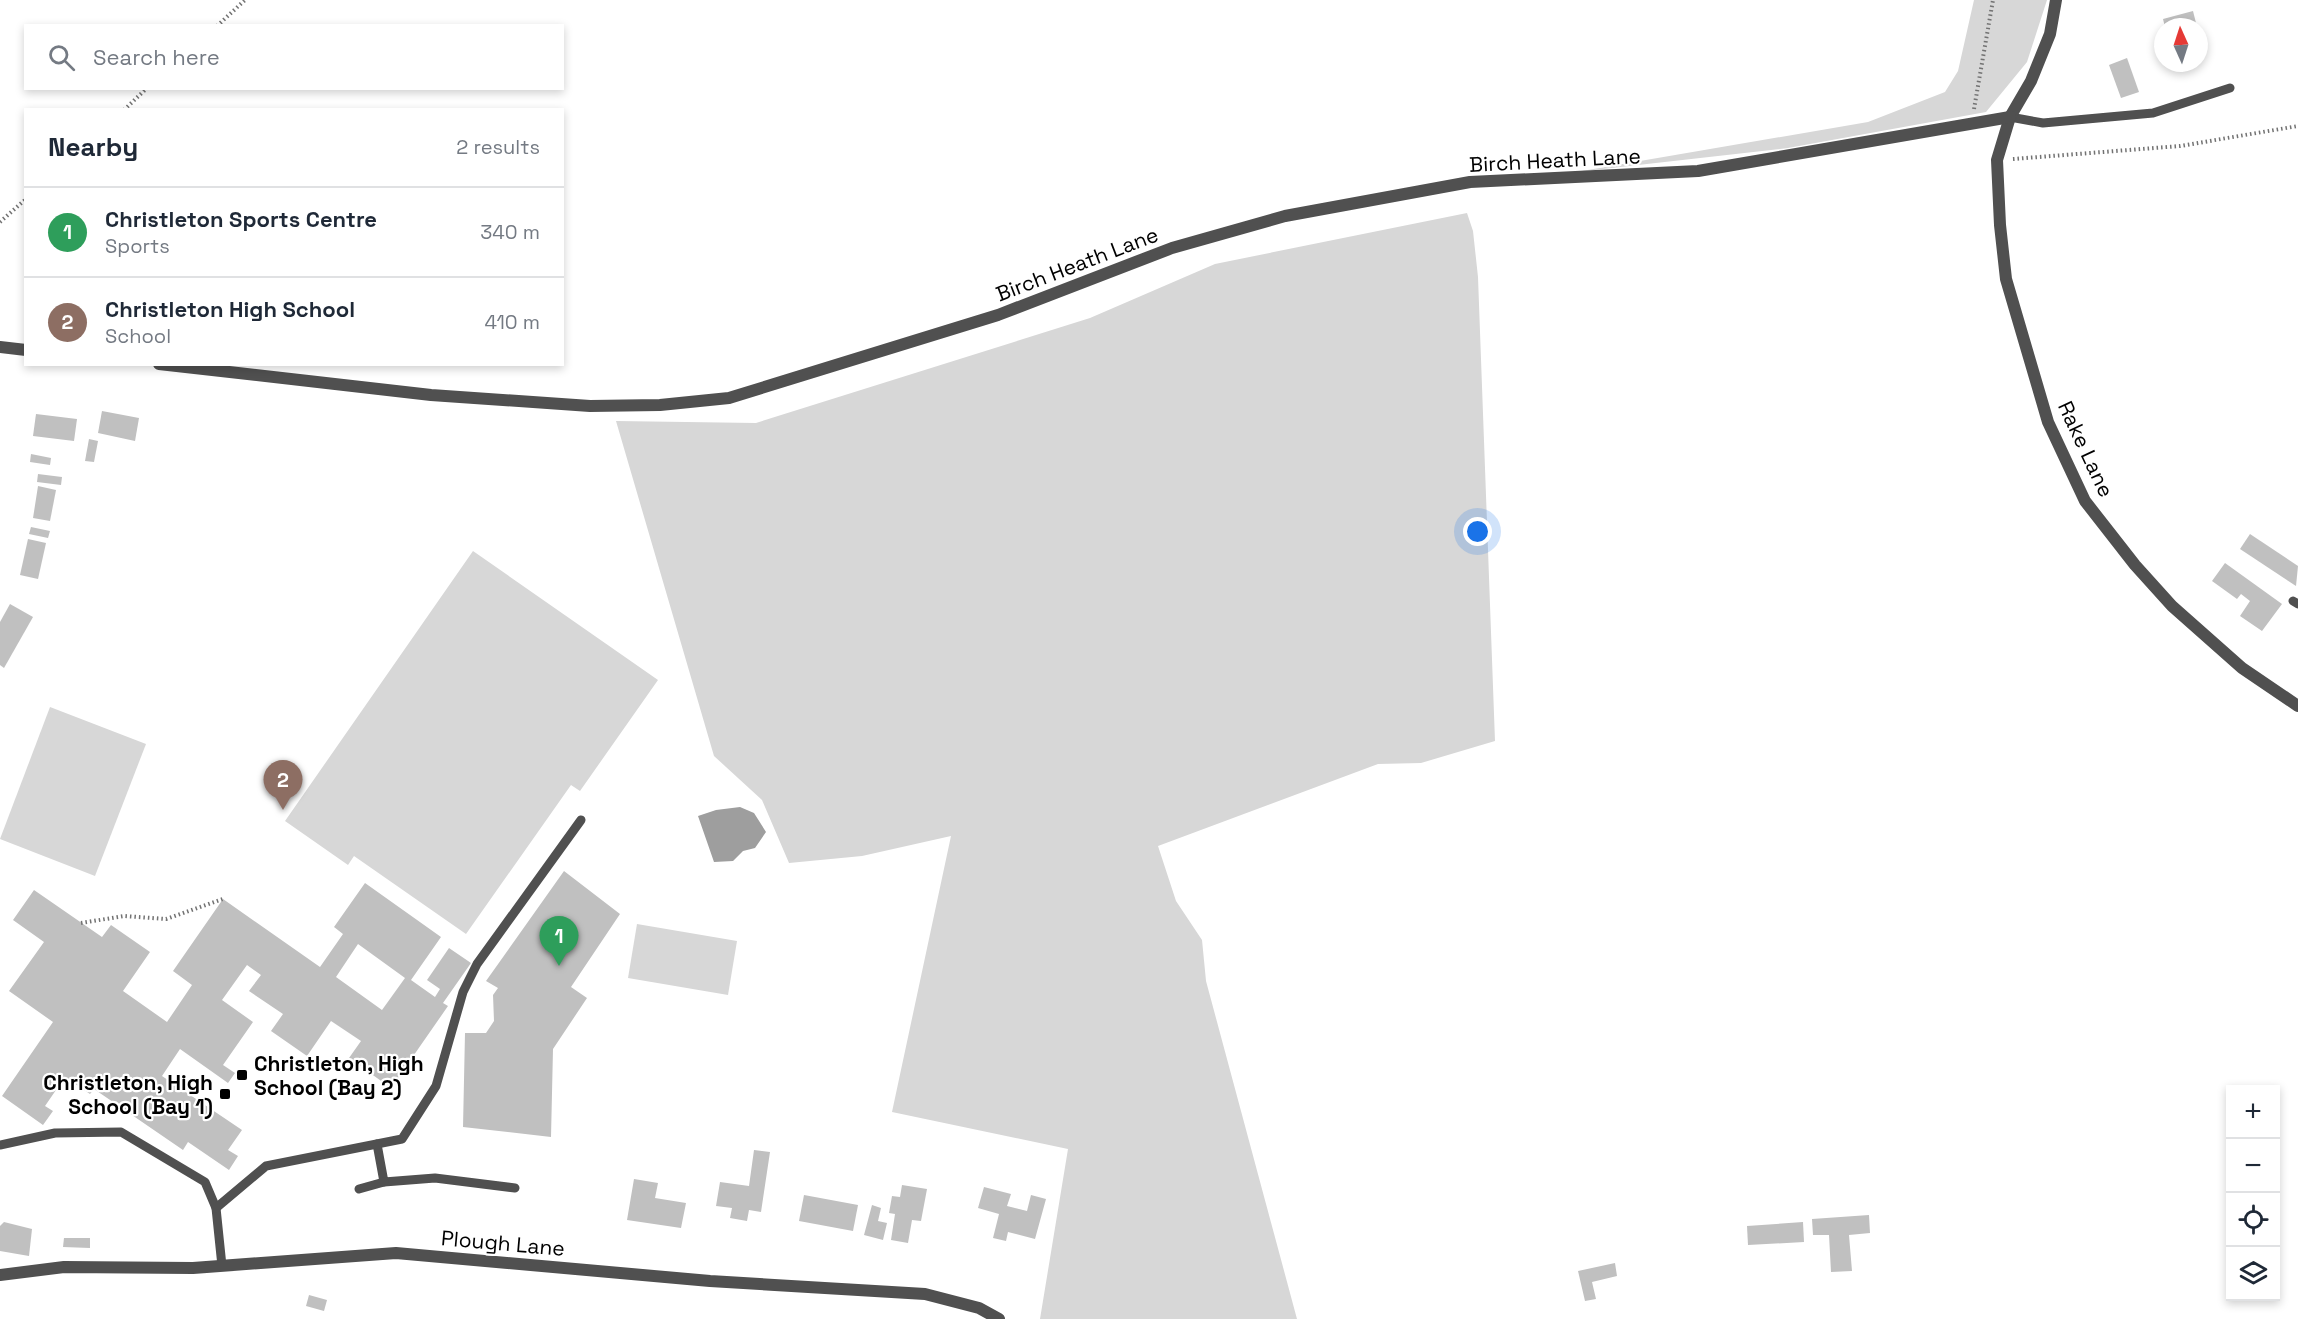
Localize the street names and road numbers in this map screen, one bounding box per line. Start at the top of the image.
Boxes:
street label: Birch Heath Lane [1469,142,1641,178]
street label: Birch Heath Lane [992,221,1162,307]
street label: Rake Lane [2052,397,2120,501]
street label: Plough Lane [440,1224,566,1262]

